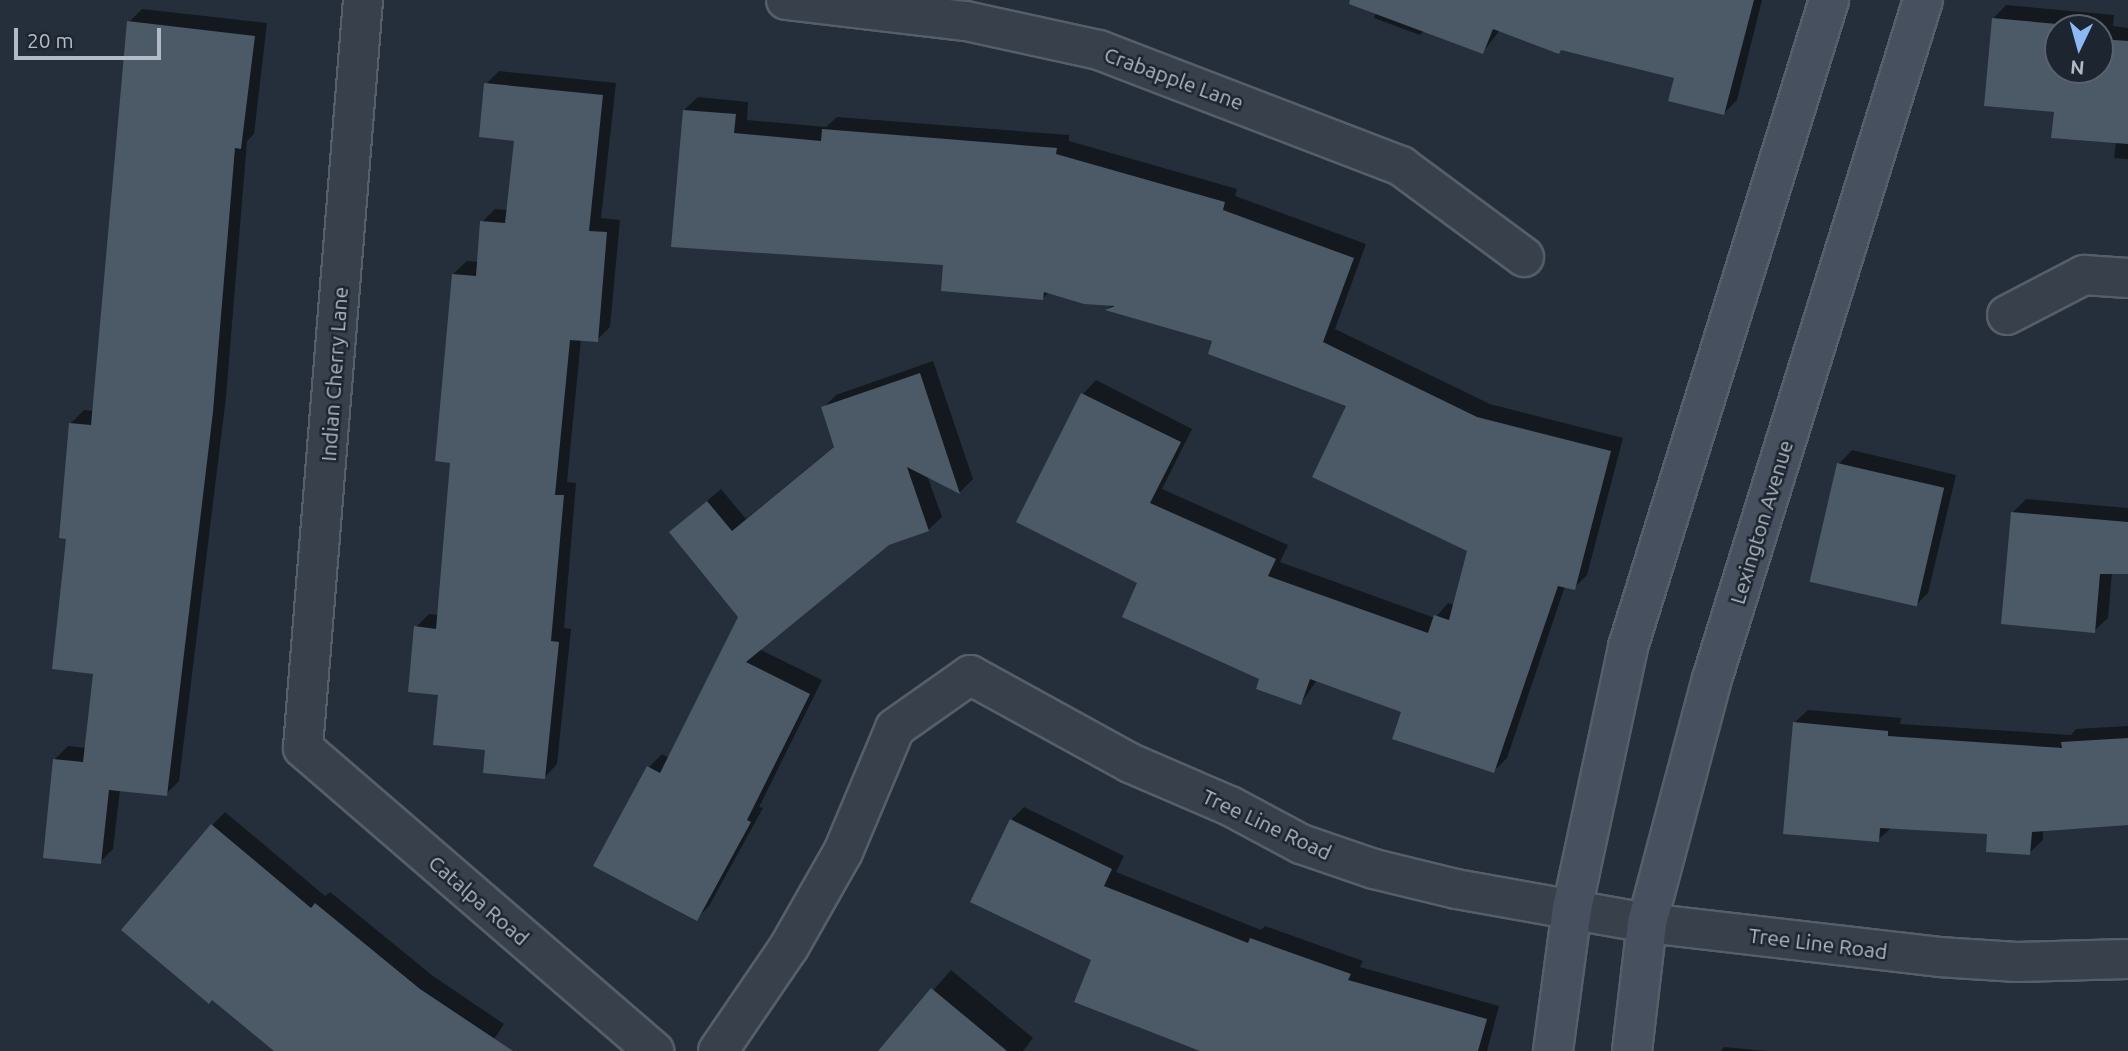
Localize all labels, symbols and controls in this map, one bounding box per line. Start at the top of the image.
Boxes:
scale bar [18,14,164,58]
north arrow [2044,14,2114,84]
text: 20 m [27,28,74,52]
street label: Crabapple Lane [1101,41,1247,115]
text: N [2069,56,2085,80]
street label: Indian Cherry Lane [315,286,353,462]
street label: Lexington Avenue [1724,437,1798,607]
street label: Tree Line Road [1198,783,1336,865]
street label: Catalpa Road [424,850,534,950]
street label: Tree Line Road [1747,922,1889,964]

